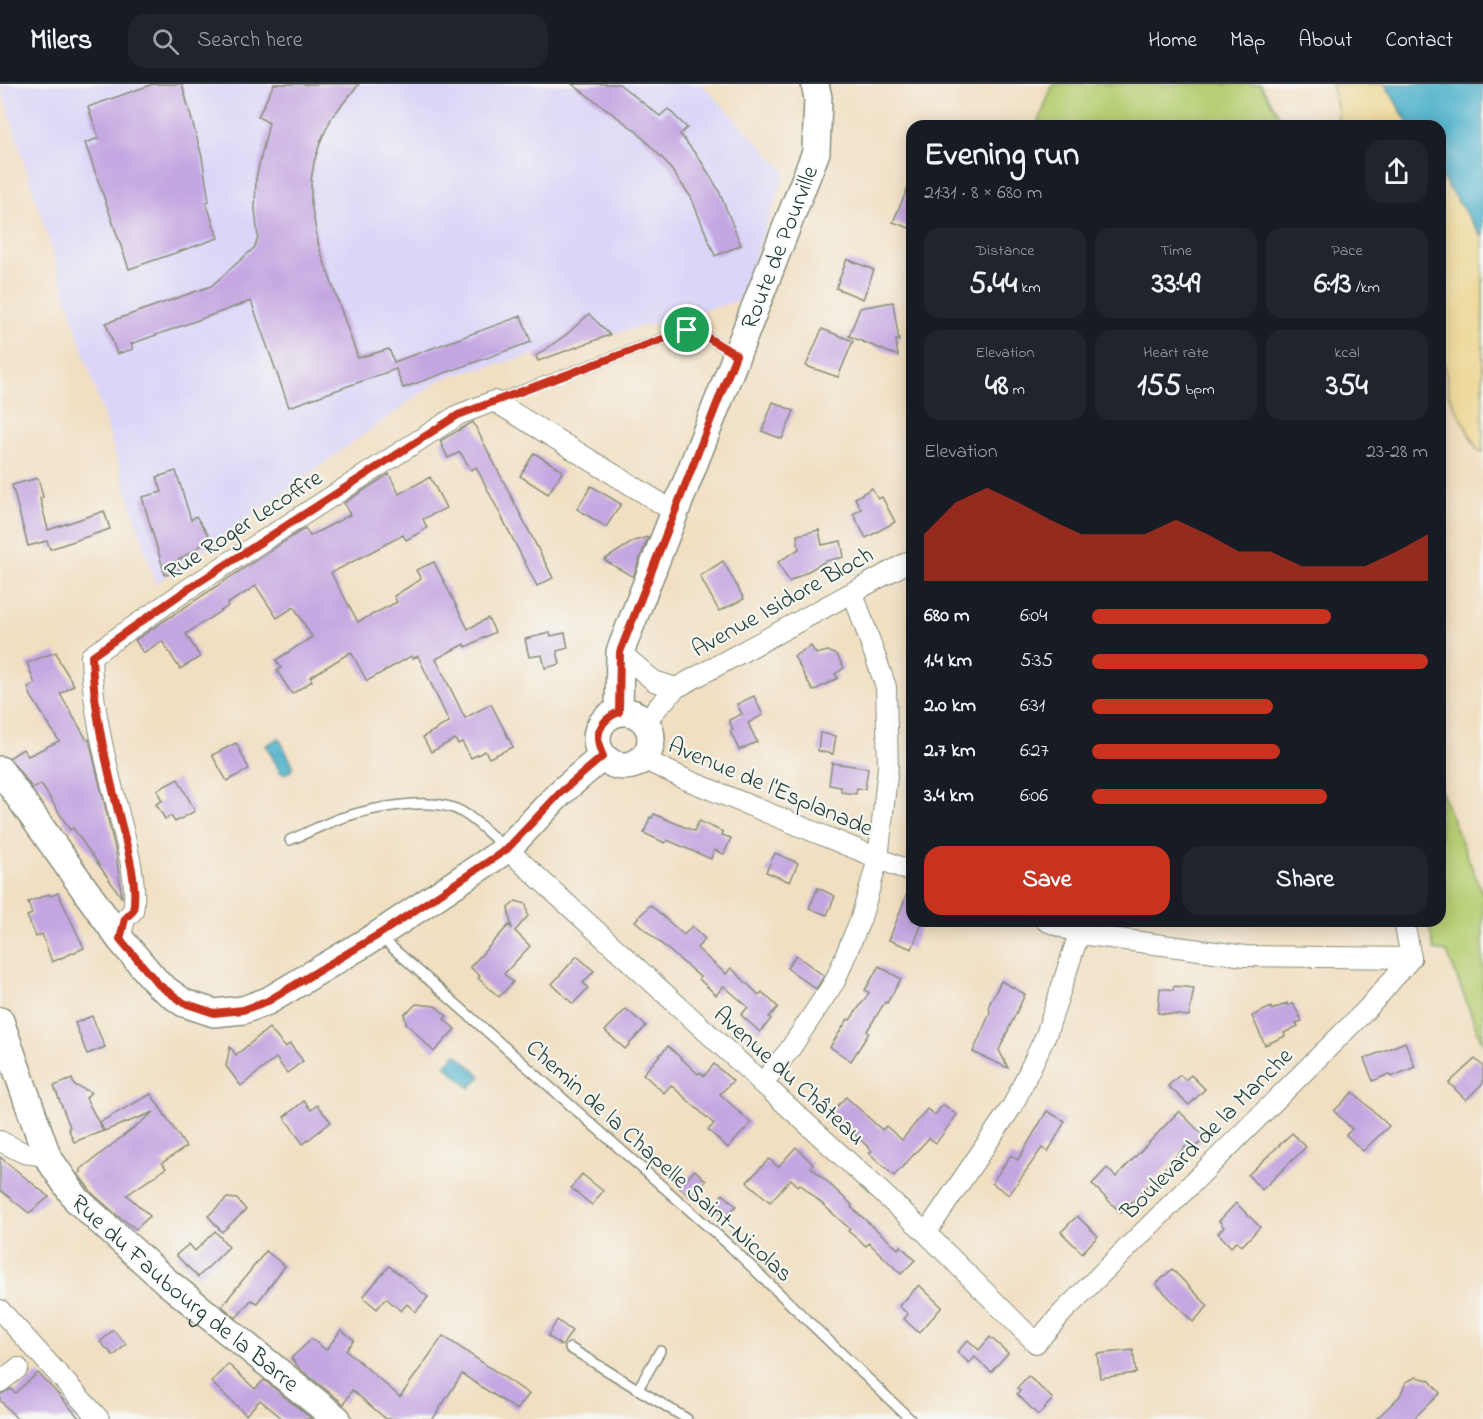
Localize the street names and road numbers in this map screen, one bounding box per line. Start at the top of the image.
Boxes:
street label: Route de Pourville [733,161,829,335]
street label: Rue Roger Lecoffre [159,462,330,590]
street label: Avenue Isidore Bloch [686,539,881,668]
street label: Avenue de l'Esplanade [662,729,878,847]
street label: Avenue du Château [705,999,872,1155]
street label: Chemin de la Chapelle Saint-Nicolas [517,1032,800,1292]
street label: Boulevard de la Manche [1113,1040,1302,1230]
street label: Rue du Faubourg de la Barre [62,1187,306,1402]

